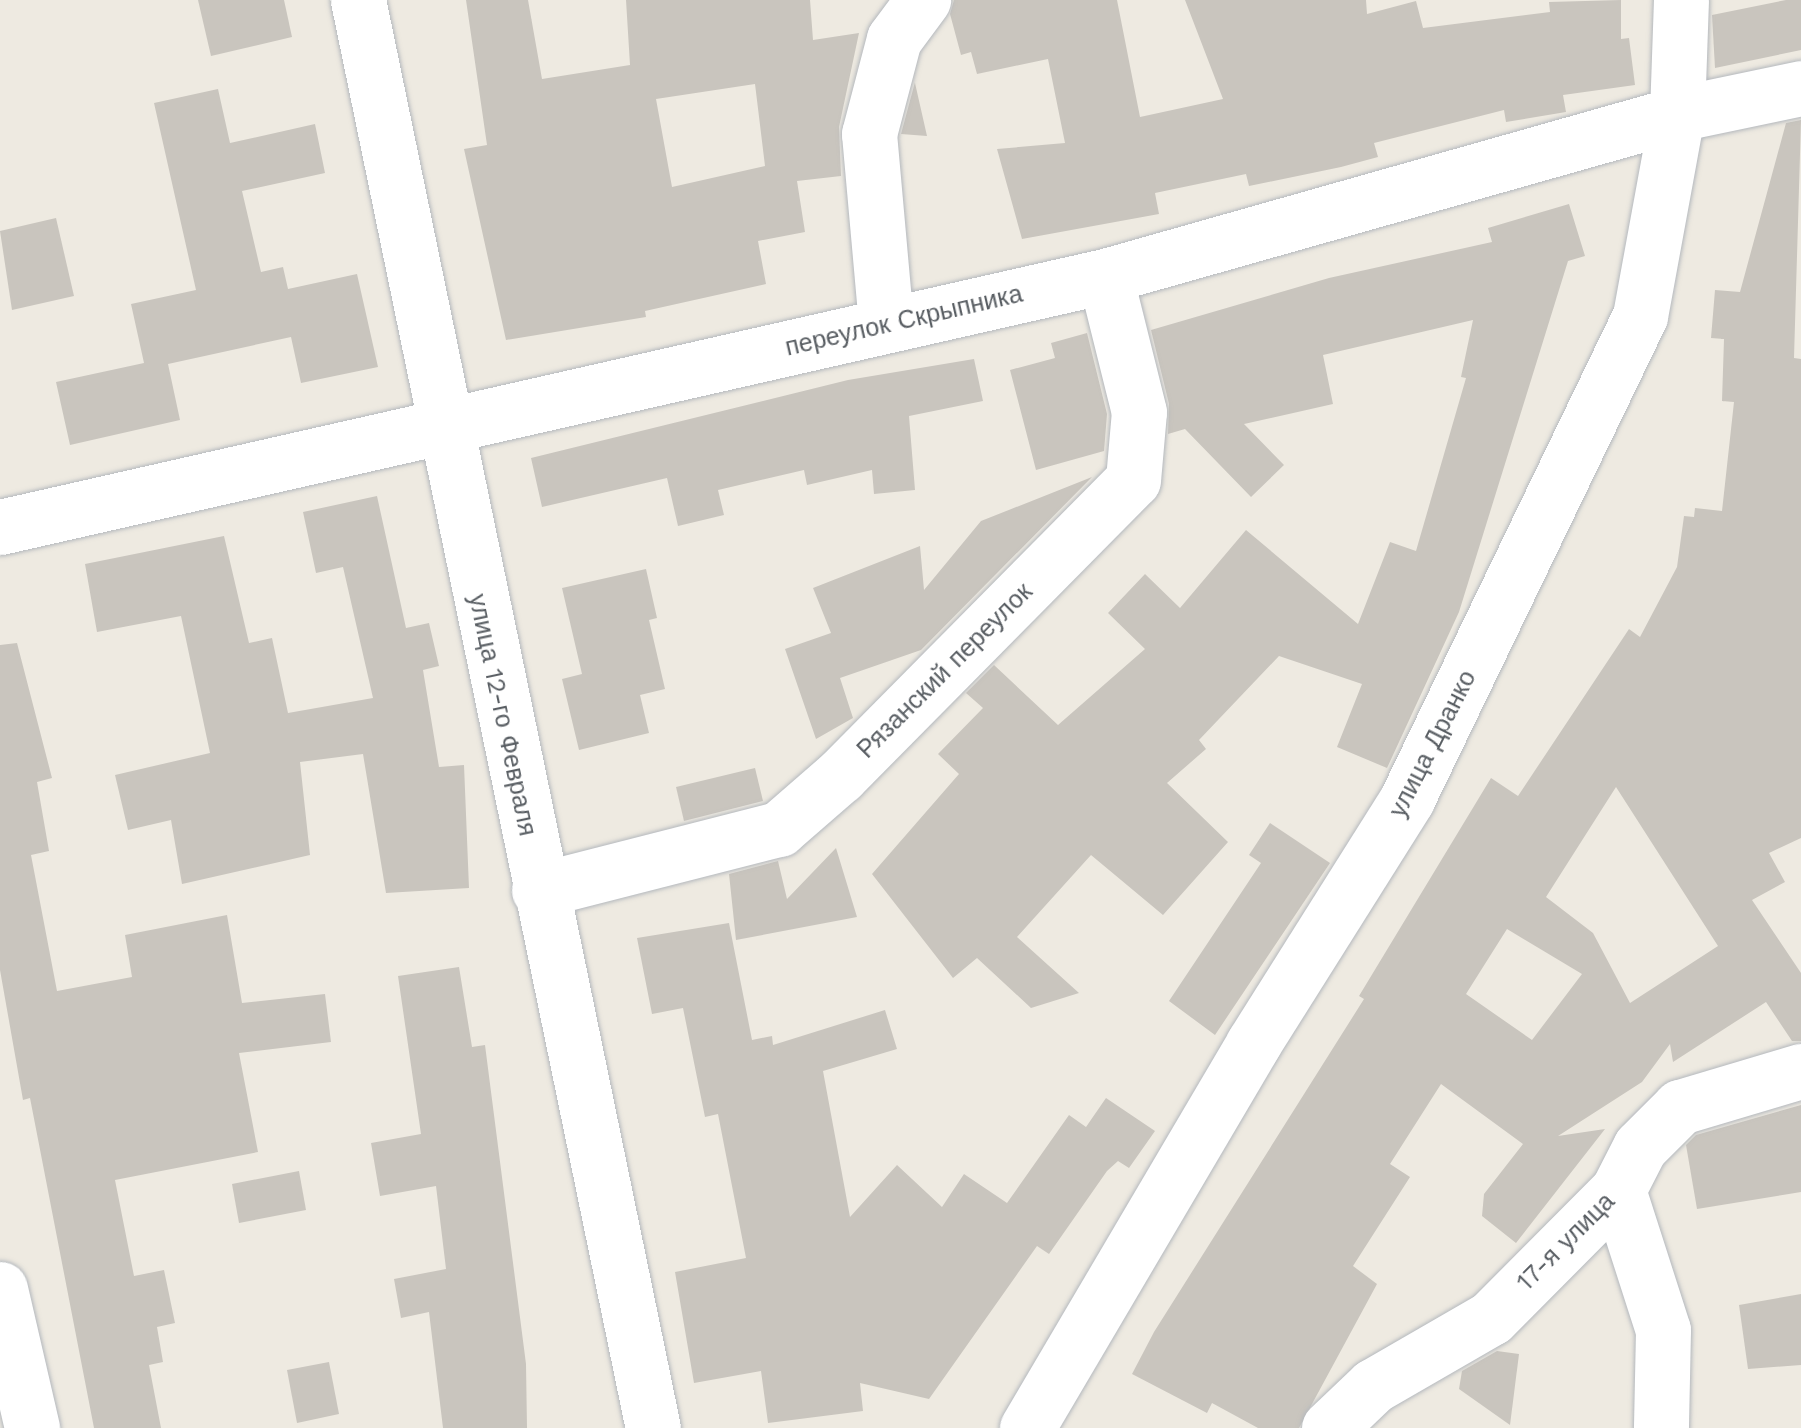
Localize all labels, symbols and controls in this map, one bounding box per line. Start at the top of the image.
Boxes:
street label: переулок Скрыпника [782,279,1026,363]
street label: Рязанский переулок [851,577,1039,765]
street label: улица 12-го Февраля [462,591,542,839]
street label: улица Дранко [1383,666,1483,822]
street label: 17-я улица [1511,1187,1621,1297]

